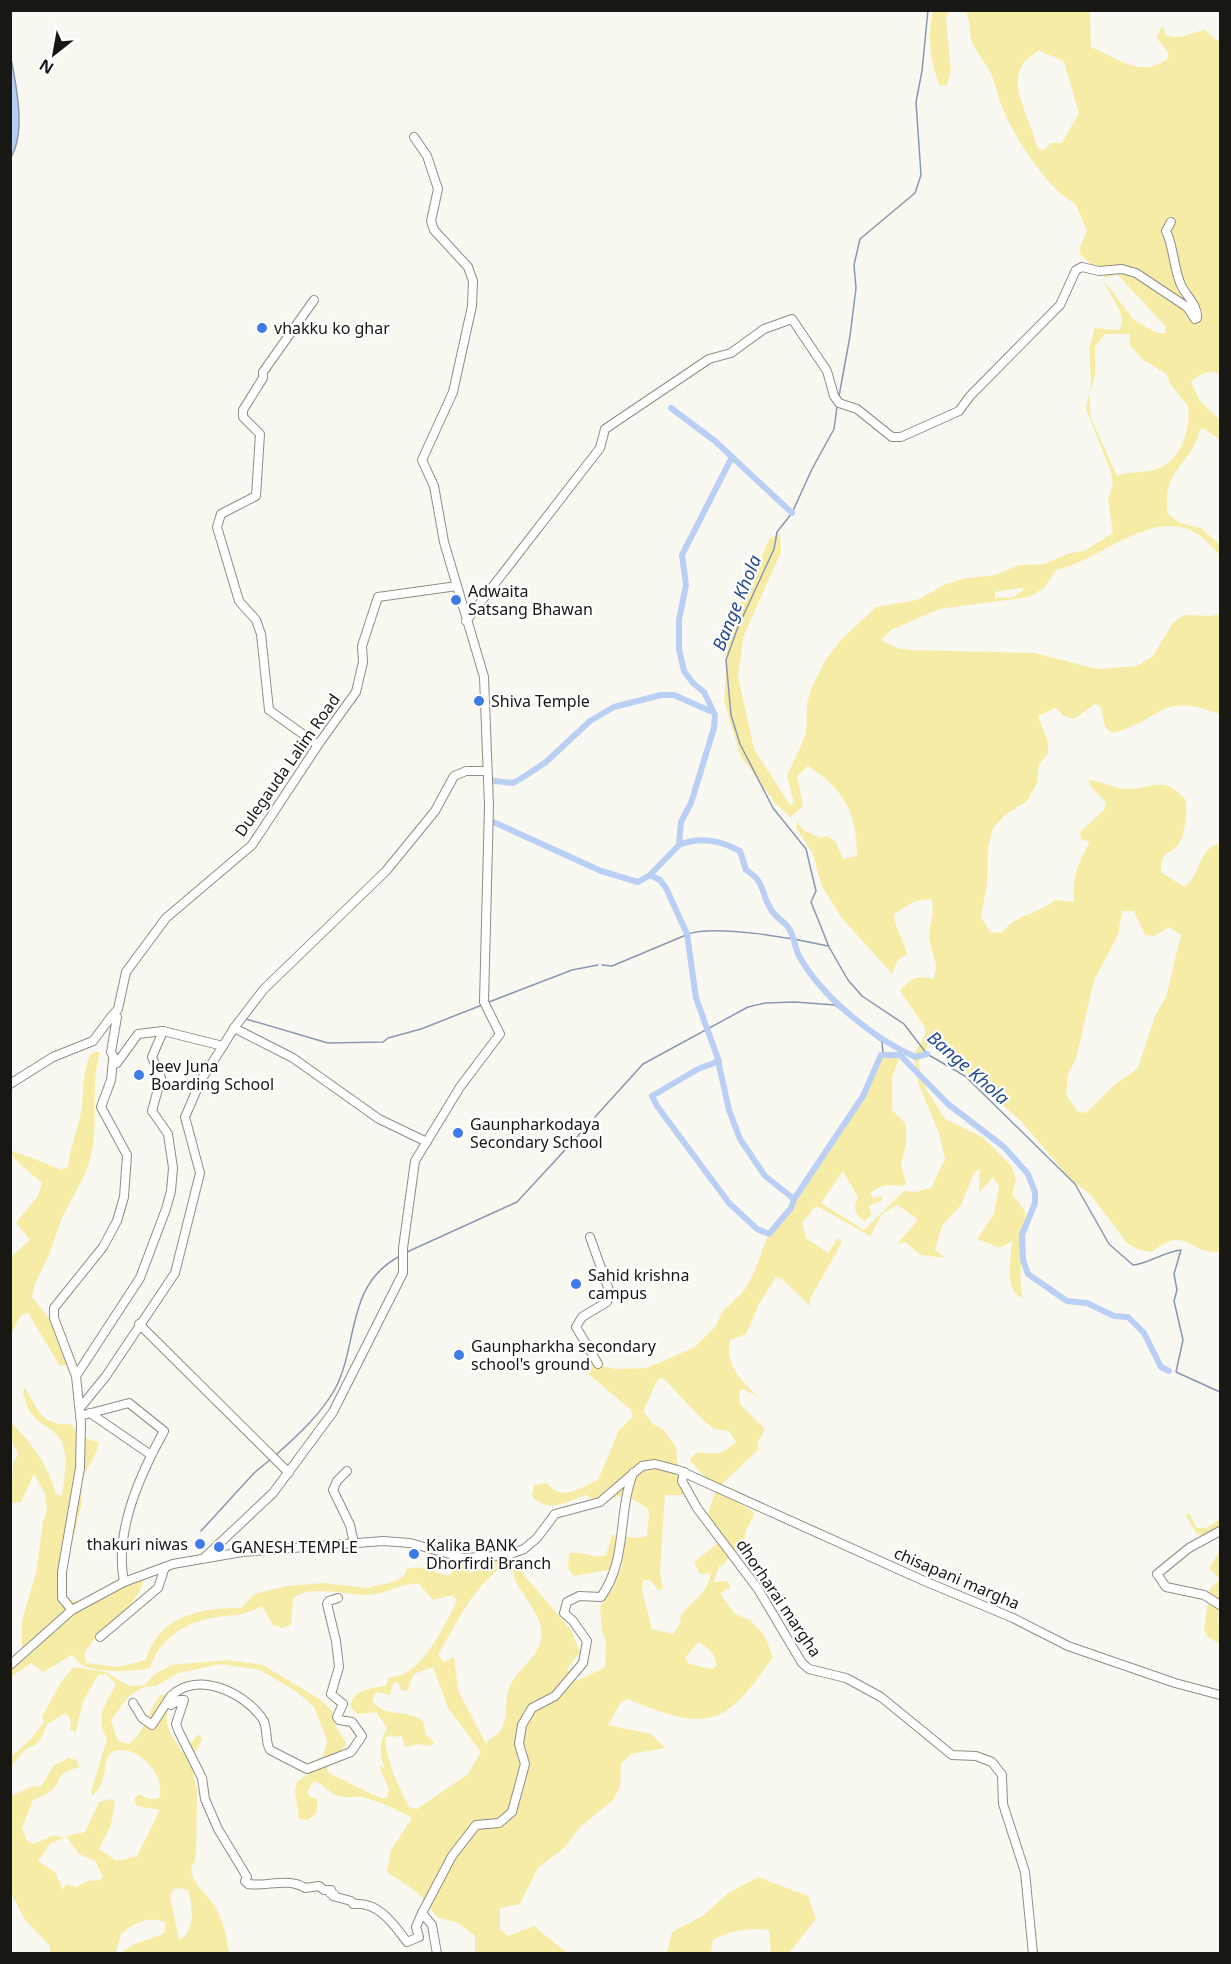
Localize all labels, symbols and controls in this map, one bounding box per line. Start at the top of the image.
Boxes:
north arrow [24,24,84,84]
text: N [35,54,58,80]
place label: vhakku ko ghar [274,317,390,339]
marker: vhakku ko ghar [255,321,269,335]
water label: Bange Khola [706,551,766,654]
place label: Adwaita Satsang Bhawan [468,580,593,620]
marker: Adwaita Satsang Bhawan [449,593,463,607]
street label: Dulegauda Lalim Road [229,689,345,841]
place label: Shiva Temple [491,690,590,712]
marker: Shiva Temple [472,694,486,708]
water label: Bange Khola [923,1025,1015,1109]
place label: Jeev Juna Boarding School [149,1055,274,1095]
marker: Jeev Juna Boarding School [132,1068,146,1082]
place label: Gaunpharkodaya Secondary School [470,1113,603,1153]
marker: Gaunpharkodaya Secondary School [451,1126,465,1140]
place label: Sahid krishna campus [588,1264,689,1304]
marker: Sahid krishna campus [569,1277,583,1291]
place label: Gaunpharkha secondary school's ground [471,1335,657,1375]
marker: Gaunpharkha secondary school's ground [452,1348,466,1362]
place label: thakuri niwas [87,1533,188,1555]
place label: Kalika BANK Dhorfirdi Branch [426,1534,551,1574]
street label: dhorharai margha [731,1535,827,1661]
place label: GANESH TEMPLE [231,1536,358,1558]
marker: thakuri niwas [193,1537,207,1551]
marker: GANESH TEMPLE [212,1540,226,1554]
street label: chisapani margha [891,1542,1023,1614]
marker: Kalika BANK Dhorfirdi Branch [407,1547,421,1561]

